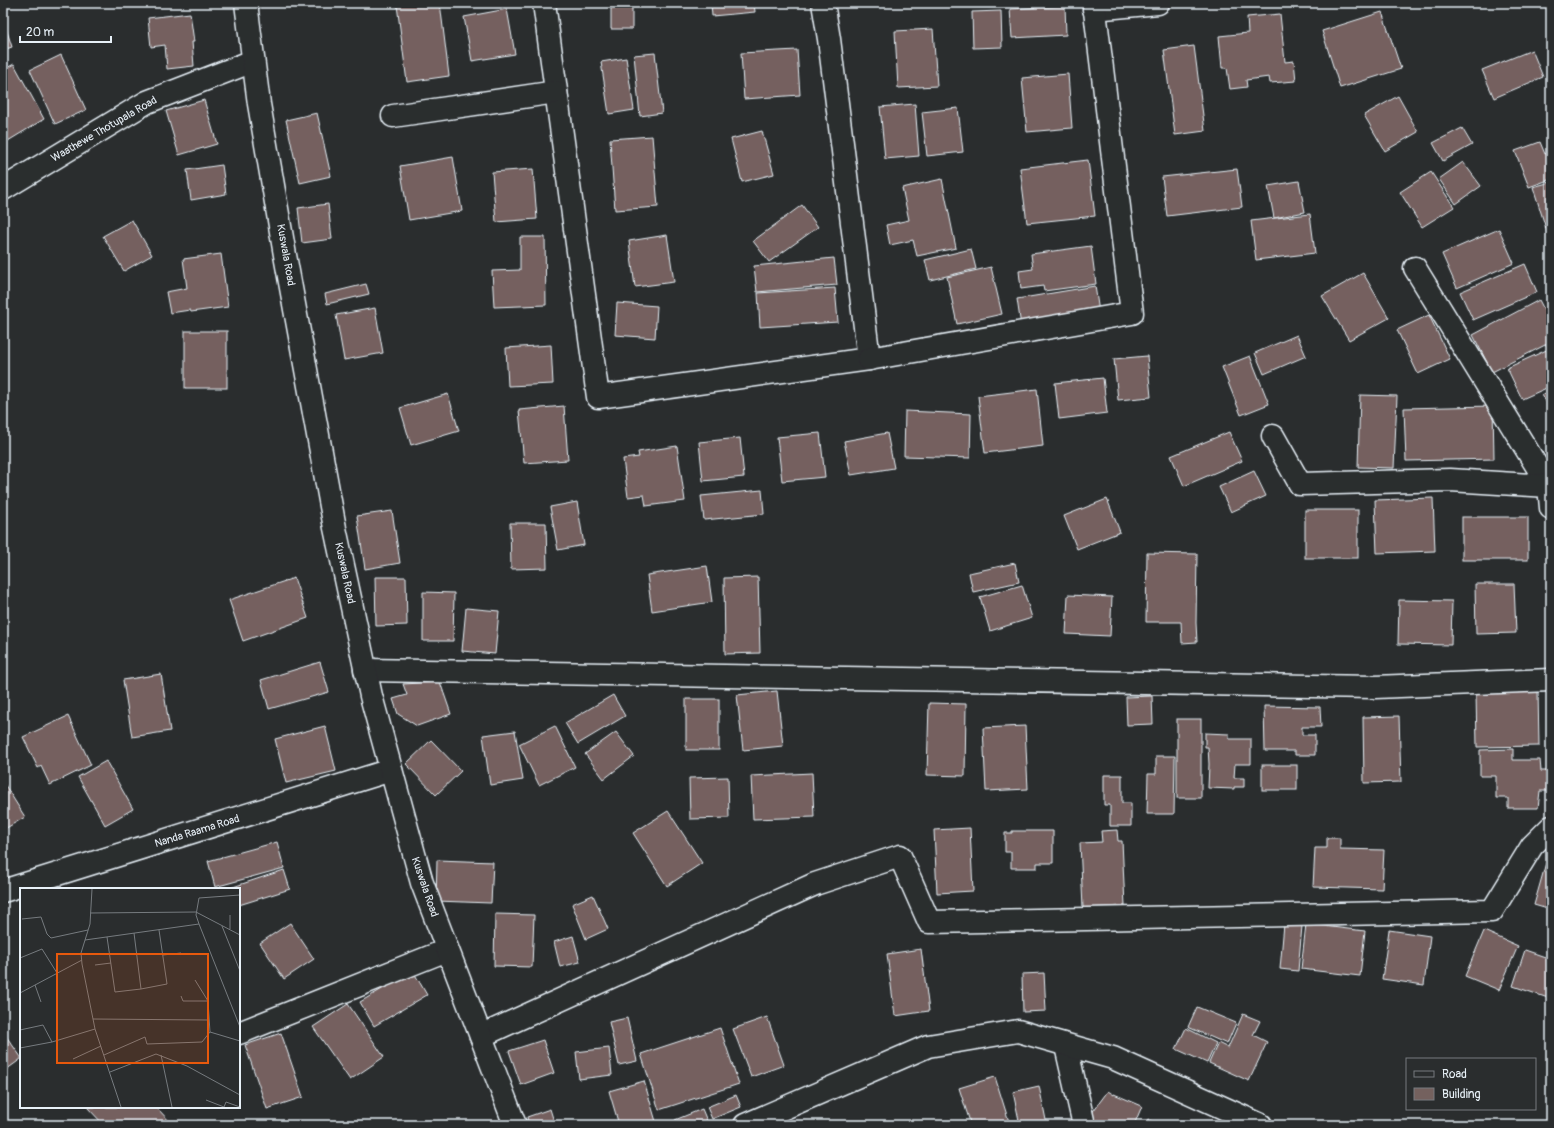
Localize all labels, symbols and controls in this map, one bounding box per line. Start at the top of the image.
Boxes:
scale bar [20,18,111,44]
text: 20 m [26,25,55,40]
street label: Waathewe Thotupala Road [49,93,159,165]
street label: Kuswala Road [274,223,298,287]
street label: Kuswala Road [332,541,358,605]
street label: Nanda Raama Road [153,812,241,850]
street label: Kuswala Road [409,855,441,919]
inset map [20,888,240,1108]
legend [1406,1058,1536,1110]
text: Road [1442,1067,1467,1082]
text: Building [1442,1087,1481,1102]

